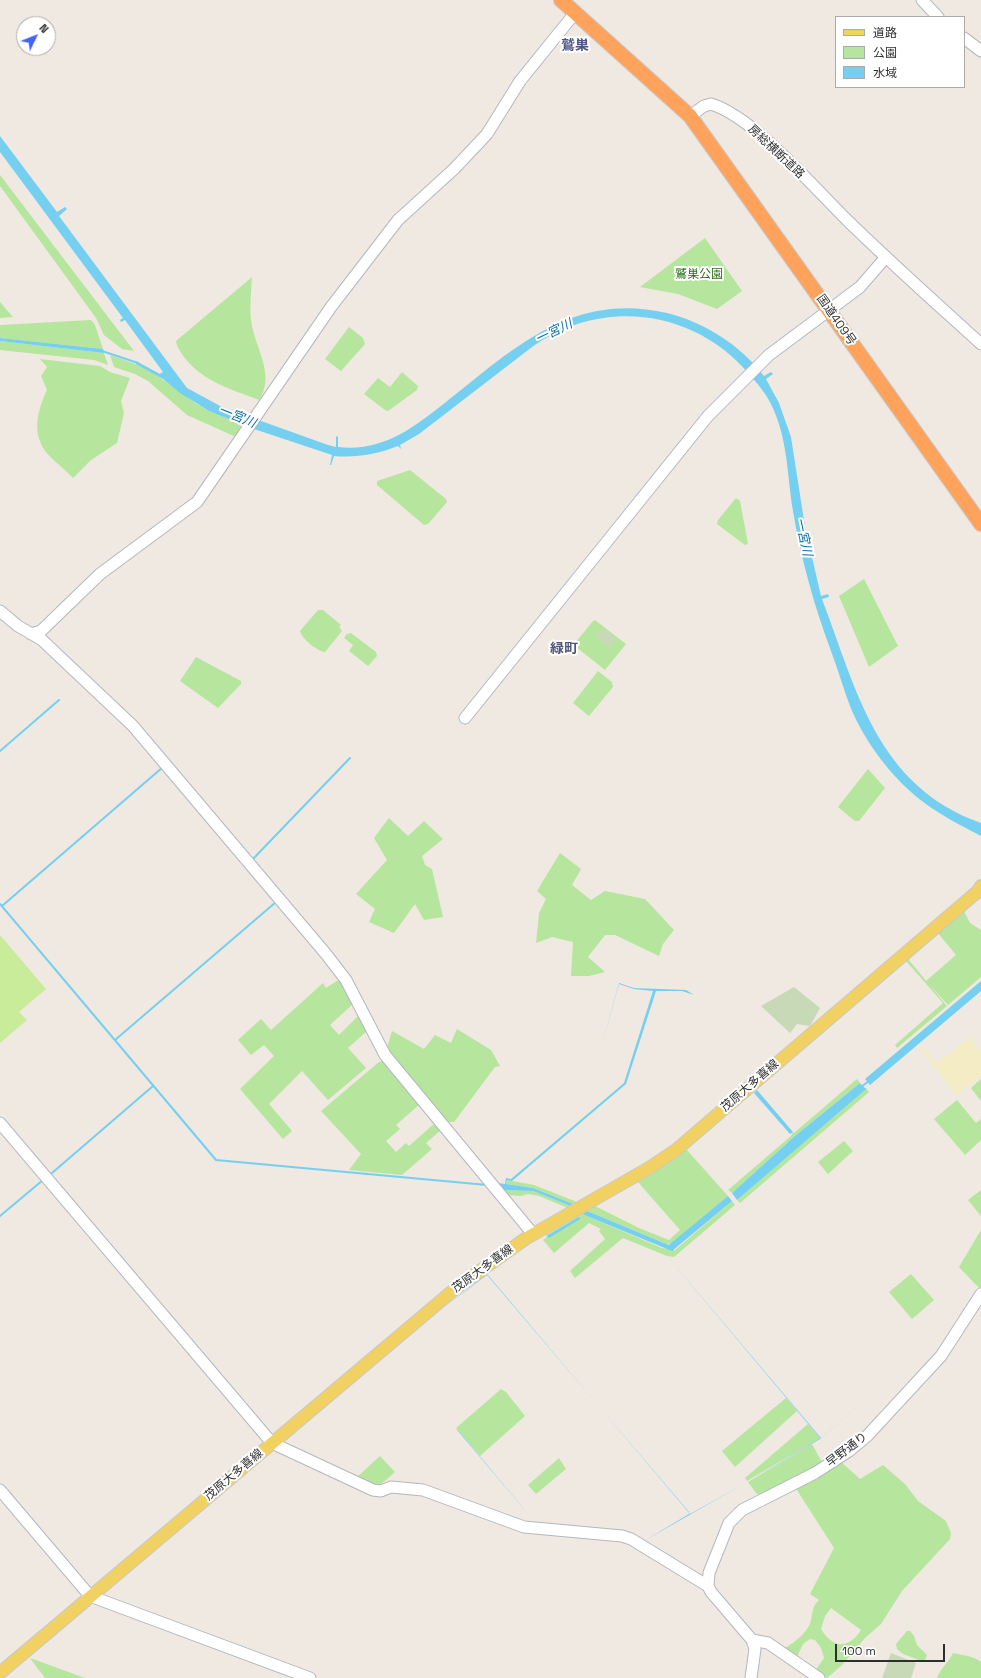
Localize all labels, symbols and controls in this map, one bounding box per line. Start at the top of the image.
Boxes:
north arrow [16,16,56,56]
legend [835,16,965,88]
text: N [36,21,52,36]
text: 道路 [873,25,897,41]
district label: 鷲巣 [561,38,589,54]
text: 公園 [873,45,897,61]
text: 水域 [873,65,897,81]
street label: 房総横断道路 [745,122,807,182]
park label: 鷲巣公園 [675,268,723,282]
street label: 国道409号 [813,292,859,348]
water label: 一宮川 [533,316,575,348]
water label: 一宮川 [216,402,258,432]
water label: 一宮川 [791,516,815,558]
district label: 緑町 [550,641,578,657]
street label: 茂原大多喜線 [718,1057,782,1115]
street label: 茂原大多喜線 [450,1242,516,1296]
street label: 早野通り [823,1430,871,1470]
street label: 茂原大多喜線 [202,1446,266,1504]
scale bar [837,1636,947,1662]
text: 100 m [842,1643,876,1659]

